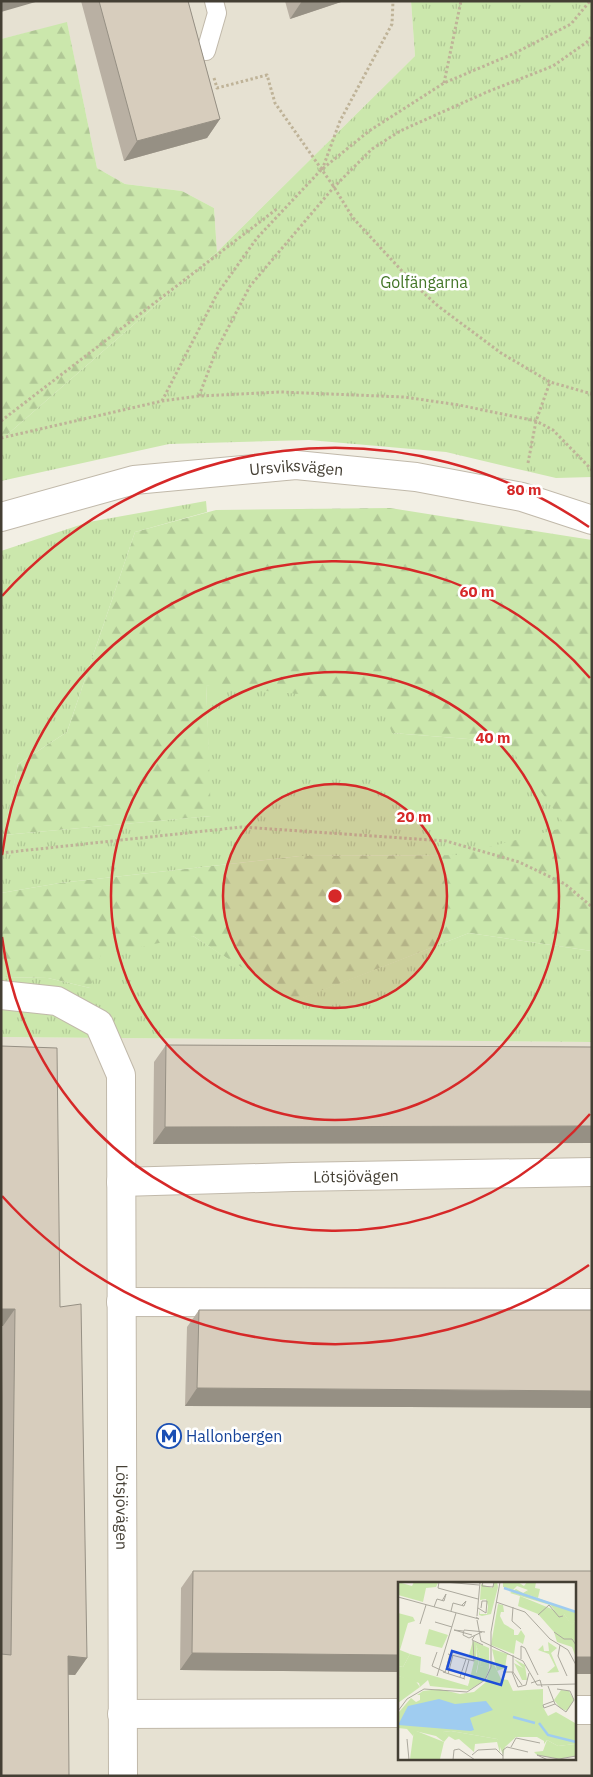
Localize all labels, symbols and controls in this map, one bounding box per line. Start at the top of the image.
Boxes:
park label: Golfängarna [380,272,468,292]
street label: Ursviksvägen [248,455,344,480]
text: 80 m [507,480,541,499]
text: 60 m [460,582,494,601]
text: 40 m [476,728,510,747]
text: 20 m [397,807,431,826]
centre of rings [326,887,344,905]
street label: Lötsjövägen [313,1165,399,1187]
metro station icon: Hallonbergen [156,1423,182,1449]
place label: Hallonbergen [186,1426,282,1446]
street label: Lötsjövägen [112,1464,132,1550]
inset map [398,1582,576,1760]

